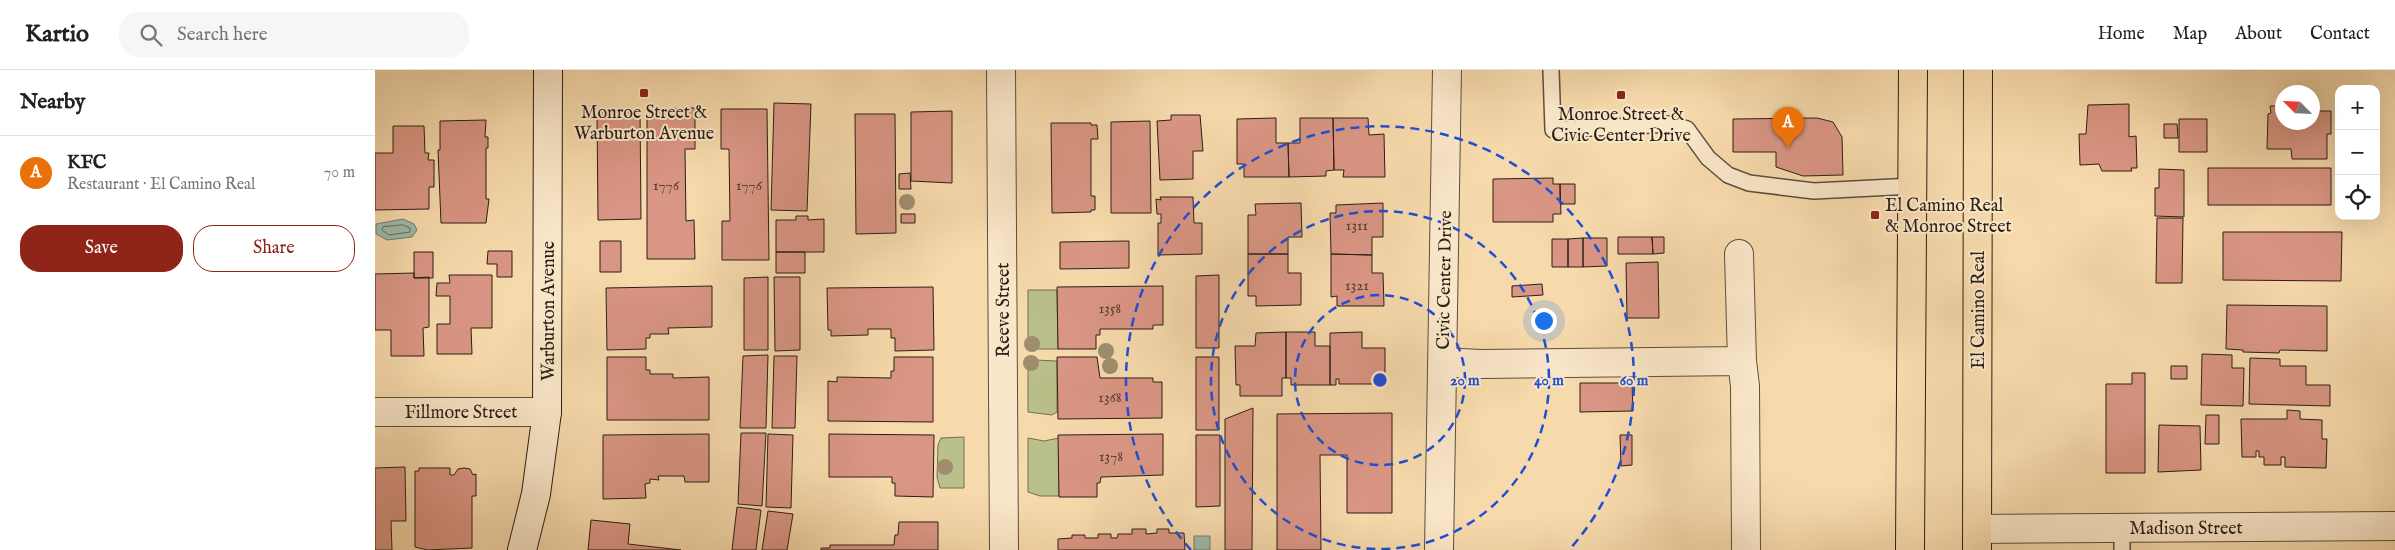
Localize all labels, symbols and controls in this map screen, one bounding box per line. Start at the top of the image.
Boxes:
search box [119,12,469,57]
text: Kartio [25,19,89,50]
icon: search [137,21,165,49]
text: Search here [177,23,268,47]
text: Home [2098,23,2145,46]
text: Map [2173,23,2207,46]
text: About [2235,23,2282,46]
text: Contact [2310,23,2370,46]
north arrow [2275,85,2320,130]
map controls [2335,85,2380,220]
button: + [2335,85,2380,130]
marker: Monroe Street & Warburton Avenue [638,87,650,99]
text: Nearby [20,89,85,116]
marker: Monroe Street & Civic Center Drive [1615,89,1627,101]
place label: Monroe Street & Warburton Avenue [574,102,714,146]
place label: Monroe Street & Civic Center Drive [1551,104,1691,148]
pin: A [1772,107,1804,148]
button: − [2335,130,2380,175]
text: KFC [67,151,106,175]
text: A [31,163,41,183]
text: 70 m [324,163,355,183]
text: Restaurant · El Camino Real [67,175,255,195]
button: locate [2335,175,2380,220]
house number: 1776 [653,176,680,195]
house number: 1776 [736,176,763,195]
place label: El Camino Real & Monroe Street [1885,195,2012,239]
marker: El Camino Real & Monroe Street [1869,209,1881,221]
street label: Civic Center Drive [1433,210,1458,350]
house number: 1311 [1346,216,1368,235]
button: Save [20,225,183,272]
button: Share [193,225,355,272]
street label: Warburton Avenue [538,241,561,381]
street label: El Camino Real [1968,251,1991,369]
street label: Reeve Street [993,263,1016,357]
house number: 1321 [1345,276,1369,295]
house number: 1358 [1099,299,1121,318]
your location [1531,308,1557,334]
centre of rings [1371,371,1389,389]
text: 20 m [1450,371,1480,390]
text: 40 m [1534,371,1564,390]
text: 60 m [1620,371,1649,390]
house number: 1368 [1098,388,1122,407]
street label: Fillmore Street [404,402,518,425]
house number: 1378 [1099,447,1123,466]
street label: Madison Street [2129,518,2243,541]

